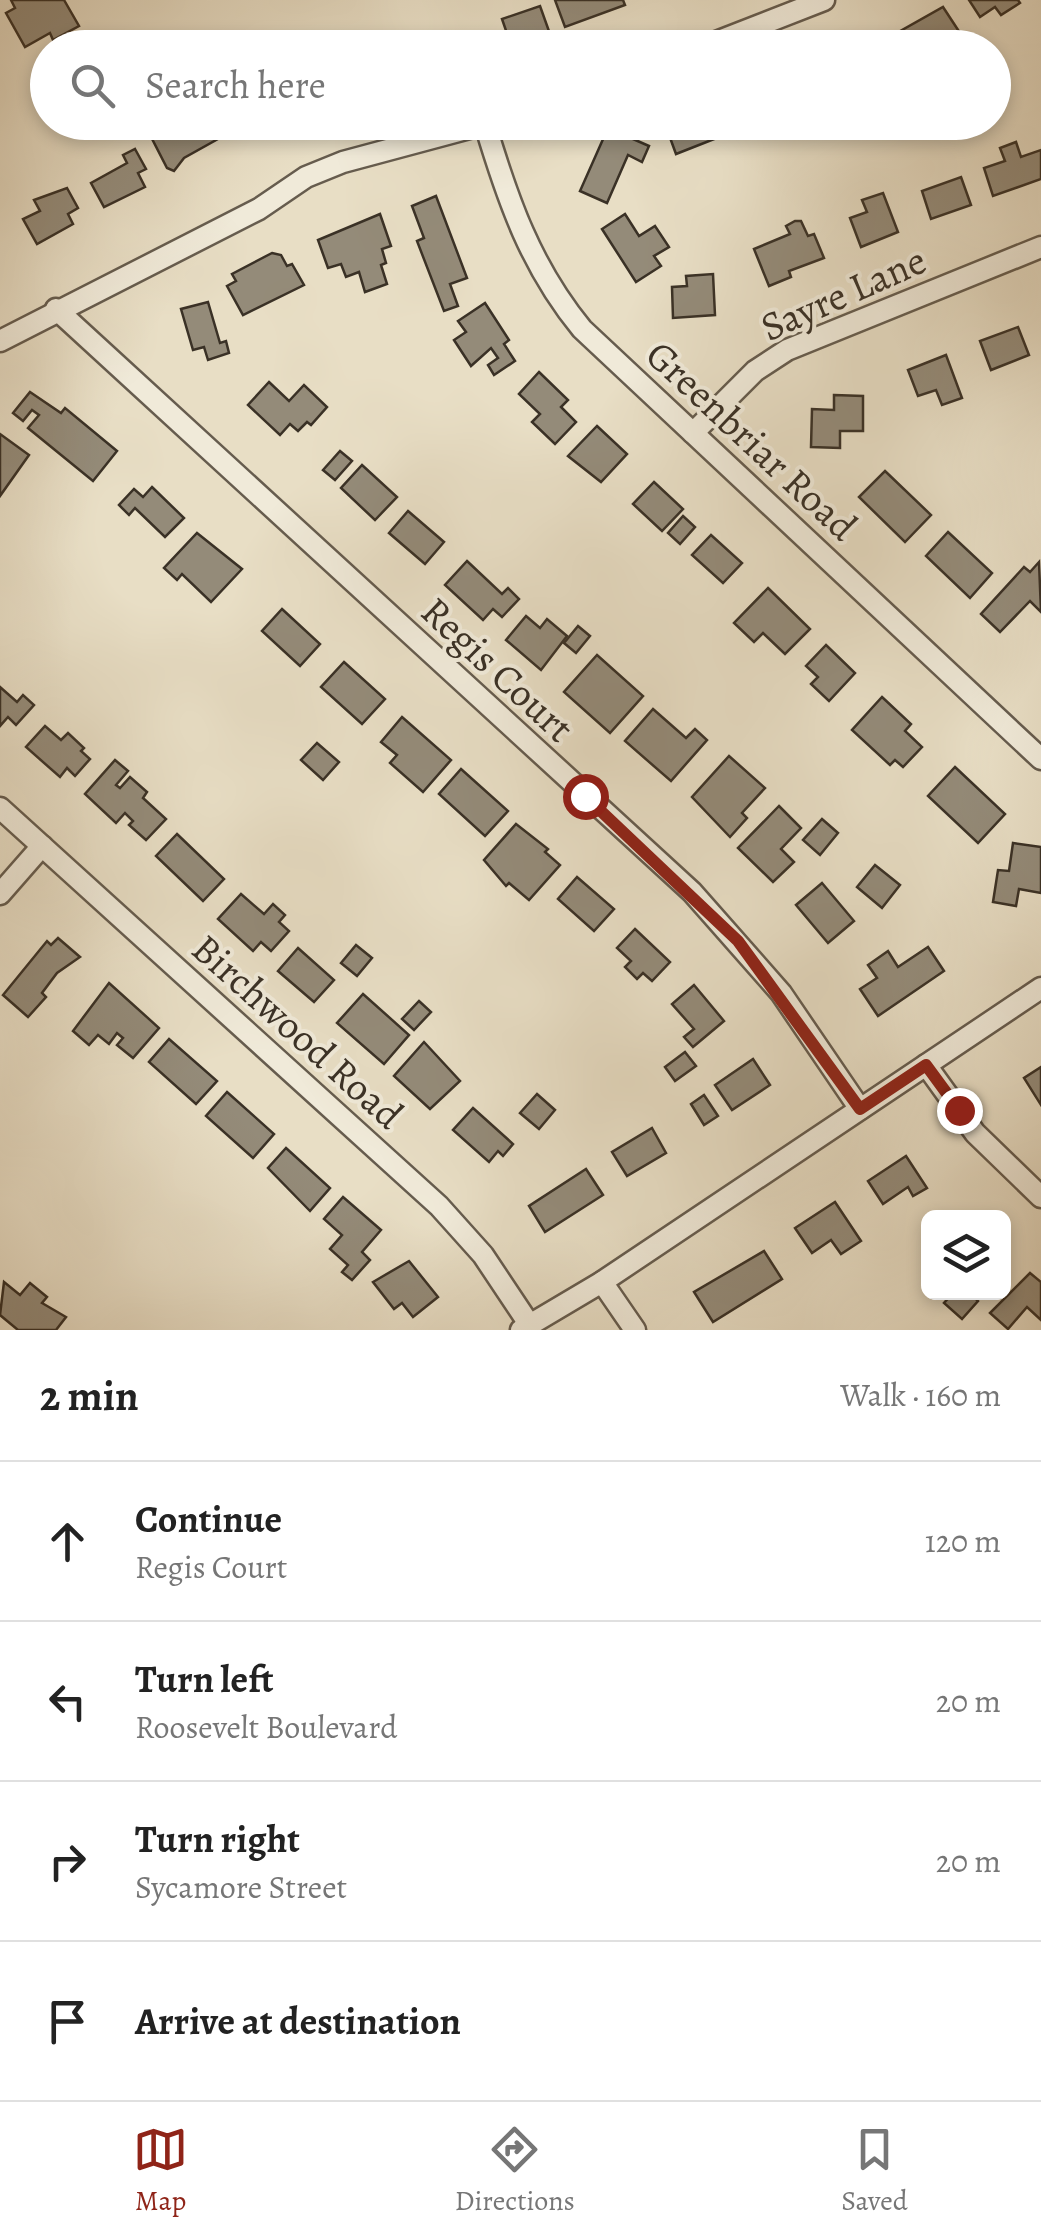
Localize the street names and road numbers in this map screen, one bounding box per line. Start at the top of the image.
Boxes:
street label: Sayre Lane [752,233,935,354]
street label: Greenbriar Road [634,328,870,553]
street label: Regis Court [409,584,586,754]
street label: Birchwood Road [180,921,416,1142]

